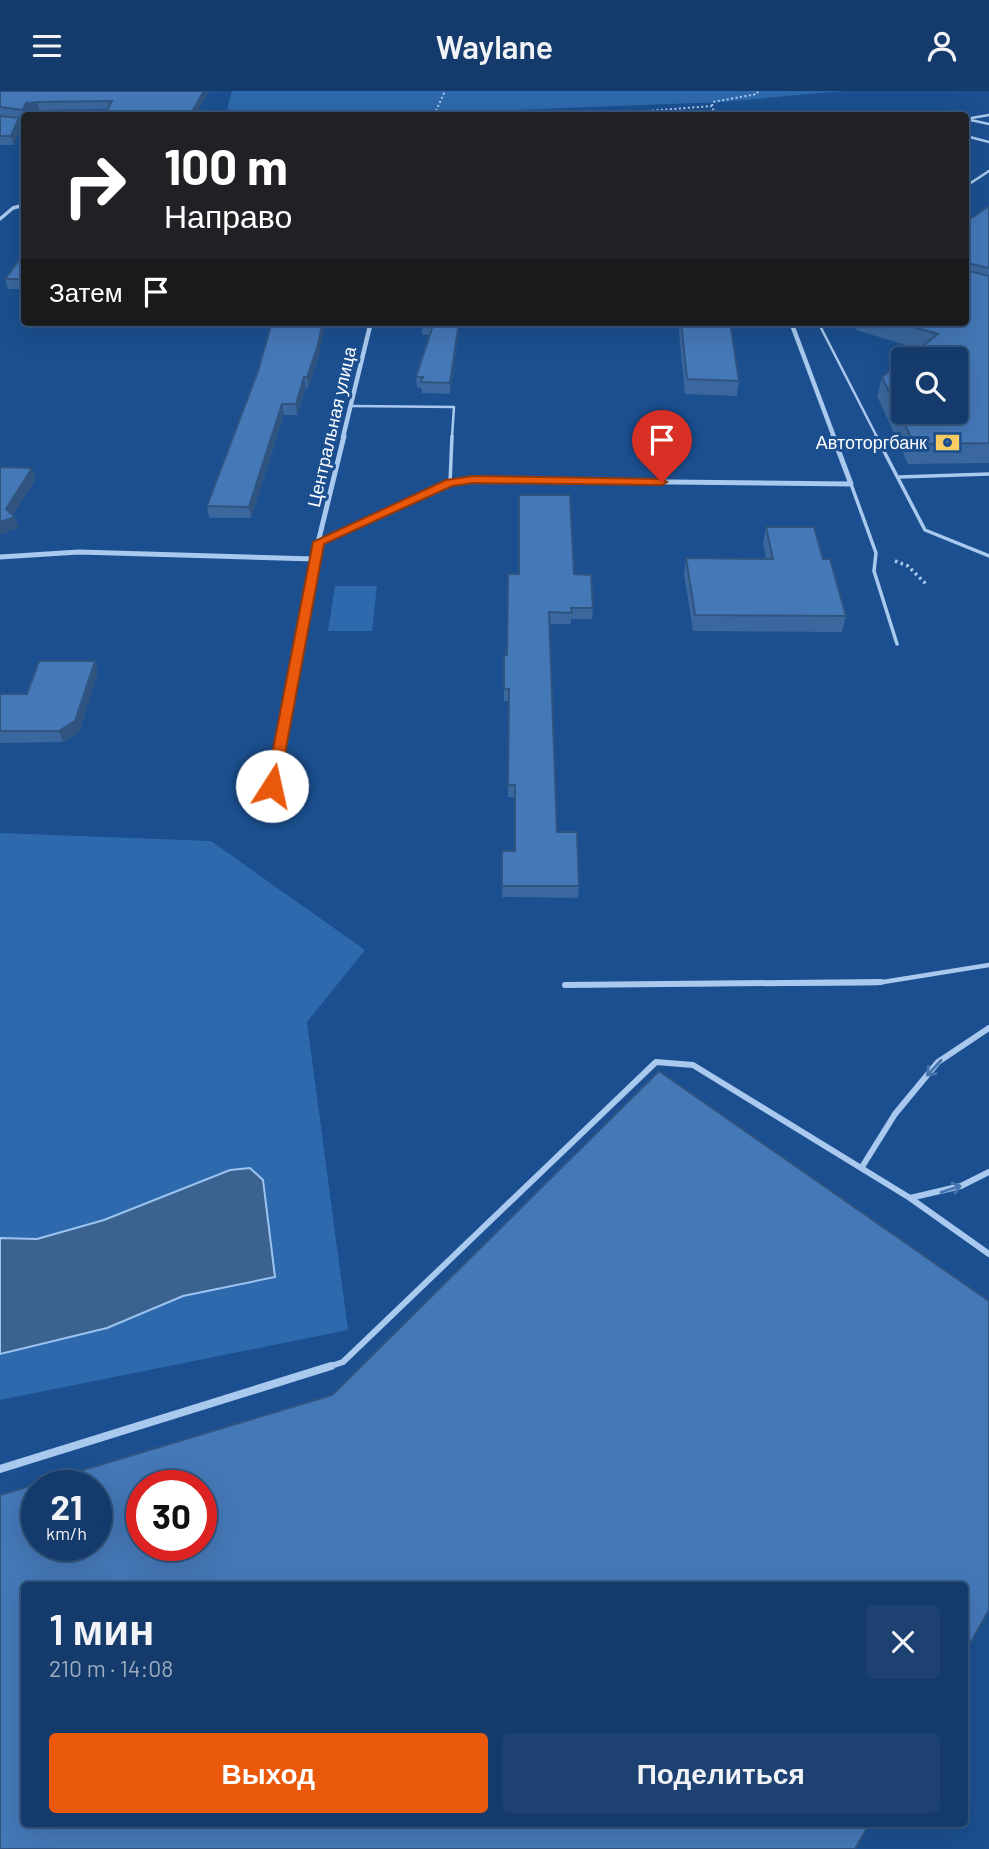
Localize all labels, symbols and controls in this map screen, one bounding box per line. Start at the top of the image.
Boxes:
icon: menu [28,27,66,65]
text: Waylane [436,27,553,65]
icon: person [923,27,961,65]
text: 100 m [164,136,288,195]
icon: right [49,140,140,231]
text: Направо [164,196,292,234]
icon: arrive [137,273,175,311]
text: Затем [49,276,123,307]
street label: Центральная улица [302,343,360,509]
map controls [891,347,968,424]
button: search [891,347,968,424]
pin [632,410,692,482]
icon: arrive [643,421,681,459]
bank icon: Автоторгбанк [933,429,961,457]
place label: Автоторгбанк [816,431,927,453]
position arrow [235,749,309,823]
one-way arrow [926,1059,942,1077]
one-way arrow [940,1182,962,1194]
speed limit sign: 30 [126,1470,217,1561]
text: 21 [51,1485,82,1527]
text: km/h [46,1522,87,1544]
text: 1 мин [49,1603,154,1653]
button: close [866,1605,940,1679]
text: 210 m · 14:08 [49,1654,173,1682]
button: Выход [49,1733,488,1813]
button: Поделиться [502,1733,940,1813]

